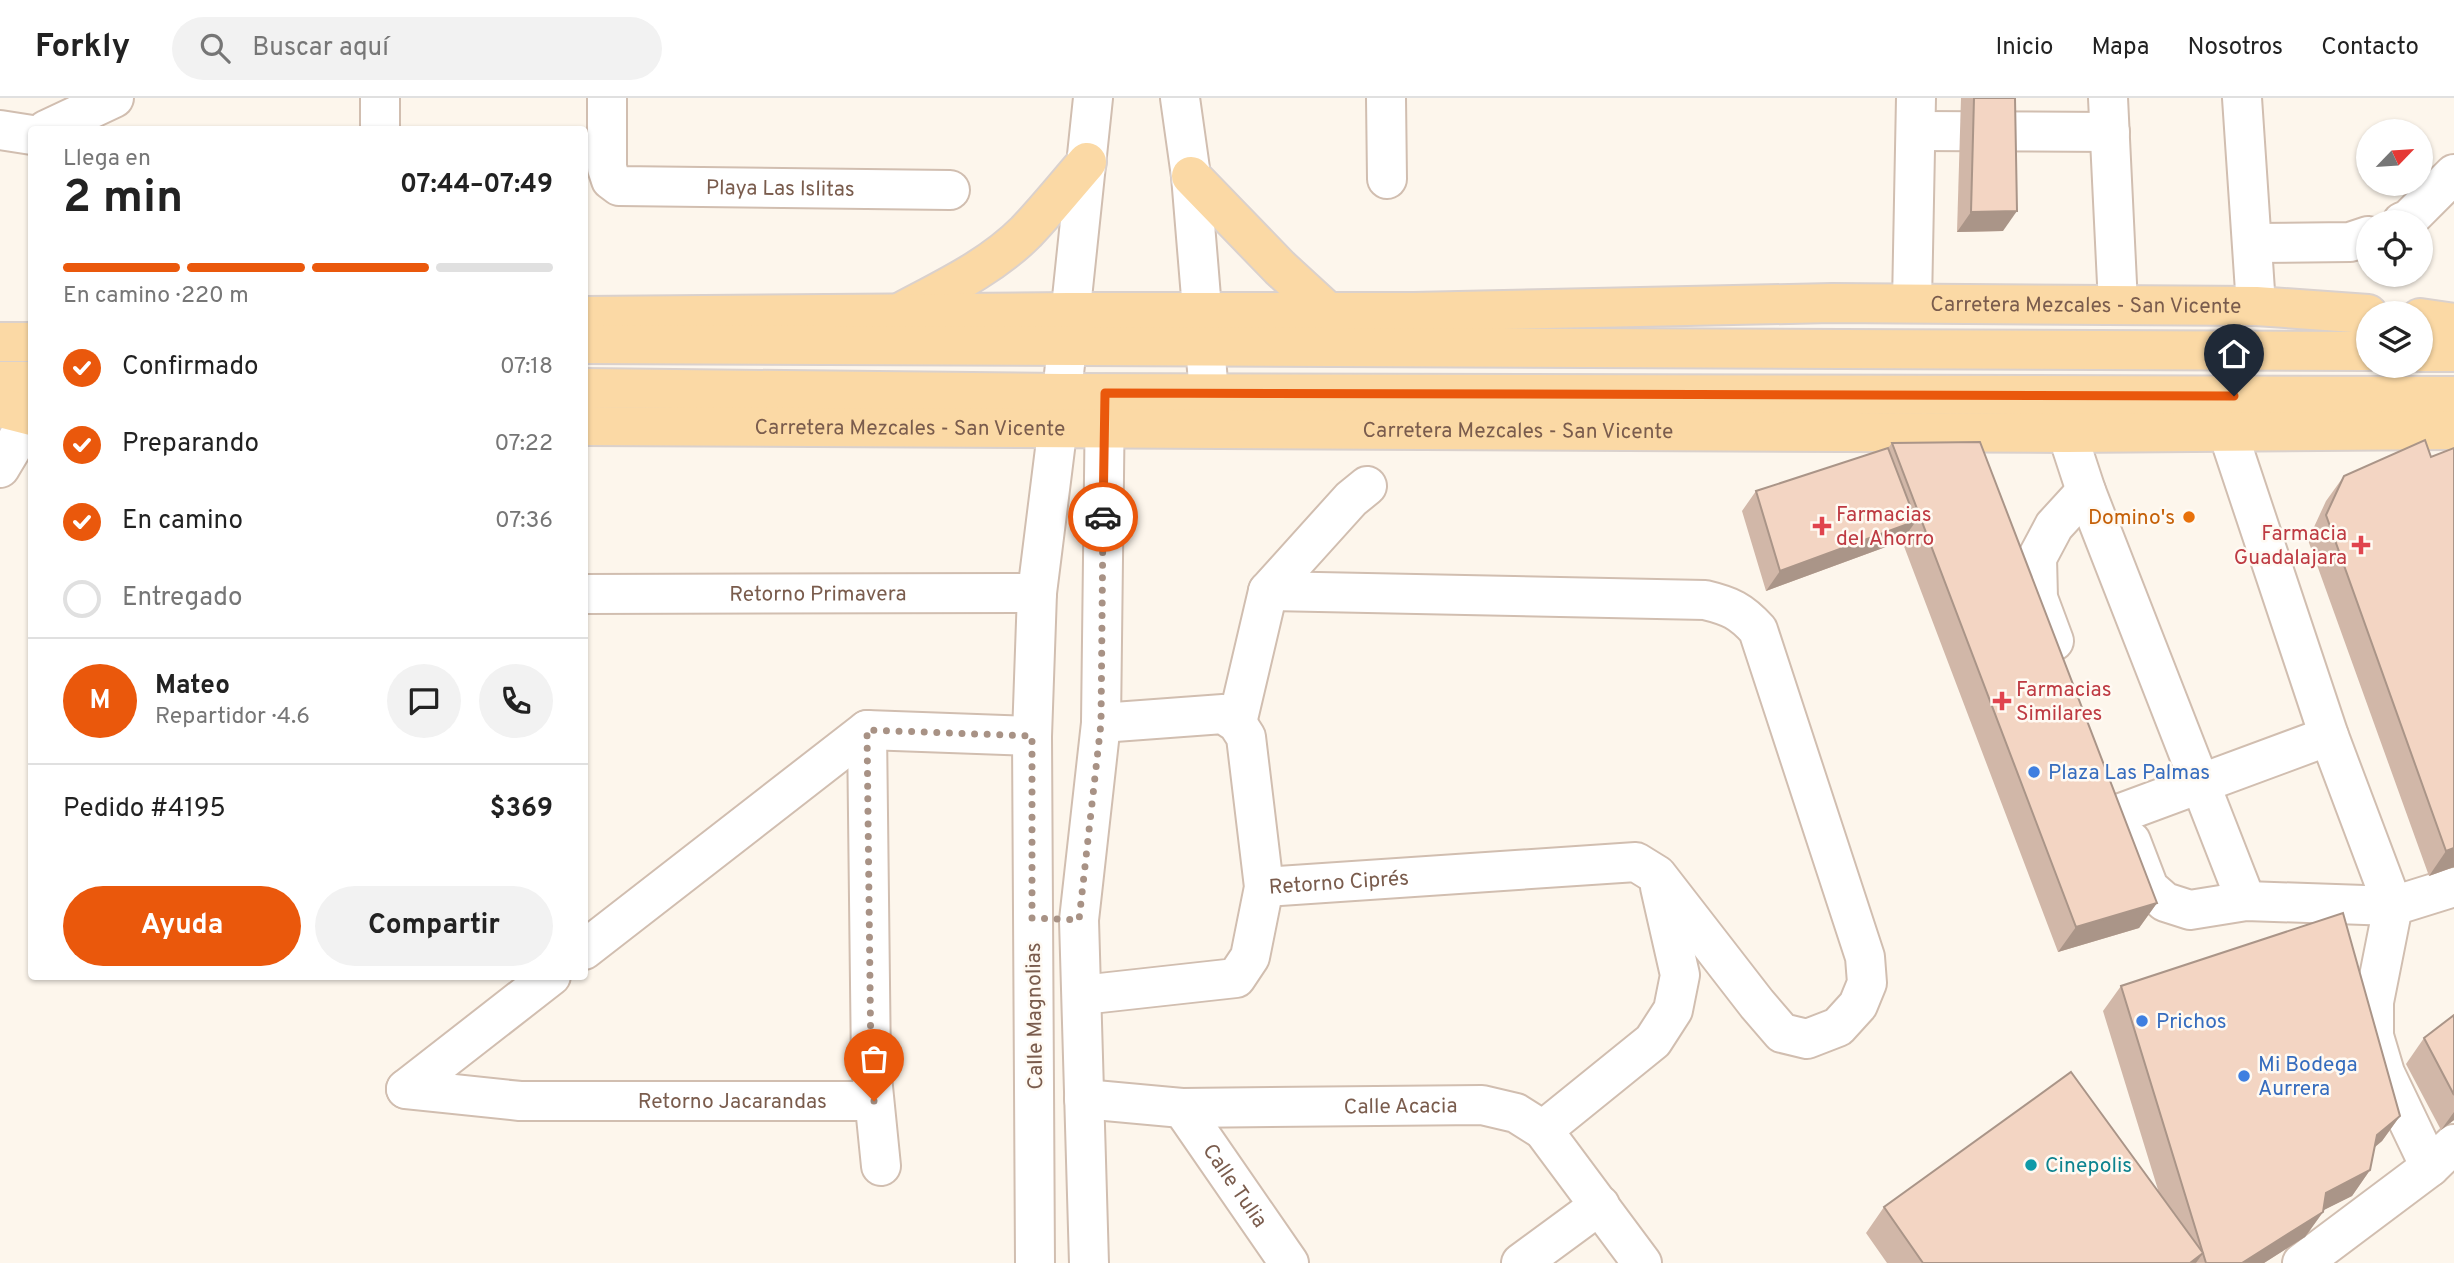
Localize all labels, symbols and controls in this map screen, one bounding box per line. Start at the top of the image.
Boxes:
search box [172,17,662,80]
text: Forkly [35,27,130,69]
icon: search [196,29,234,67]
text: Buscar aquí [252,32,389,65]
text: Inicio [1996,33,2053,63]
text: Mapa [2091,33,2150,63]
text: Nosotros [2188,33,2283,63]
text: Contacto [2321,33,2419,63]
north arrow [2356,119,2432,196]
map controls [2356,119,2433,378]
text: Llega en [63,145,151,174]
text: 07:44–07:49 [400,169,553,202]
text: 2 min [63,170,183,229]
street label: Playa Las Islitas [706,175,855,204]
button: locate [2356,210,2433,287]
text: En camino · 220 m [63,282,249,311]
street label: Carretera Mezcales - San Vicente [1930,292,2241,321]
button: layers [2356,301,2433,378]
pin [2204,324,2264,396]
icon: home [2215,335,2253,373]
icon: check [63,349,101,387]
text: Confirmado [122,351,259,384]
text: 07:18 [500,353,553,382]
street label: Carretera Mezcales - San Vicente [754,415,1066,443]
street label: Carretera Mezcales - San Vicente [1362,418,1673,446]
icon: check [63,426,101,464]
text: Preparando [122,428,259,461]
text: 07:22 [495,430,553,459]
courier [1068,482,1138,552]
icon: car [1084,498,1122,536]
place label: Farmacias del Ahorro [1836,502,1934,553]
icon: check [63,503,101,541]
text: En camino [122,505,243,538]
place label: Domino's [2088,505,2175,532]
text: 07:36 [495,507,553,536]
marker: Domino's [2181,509,2197,525]
marker: Farmacias del Ahorro [1814,518,1830,534]
place label: Farmacia Guadalajara [2234,521,2347,572]
marker: Farmacia Guadalajara [2353,537,2369,553]
street label: Retorno Primavera [729,581,907,609]
text: Entregado [122,582,242,615]
button: chat [387,664,461,738]
button: phone [479,664,553,738]
text: Mateo [155,670,230,703]
place label: Farmacias Similares [2016,677,2112,728]
text: M [89,685,111,718]
marker: Farmacias Similares [1994,693,2010,709]
text: Repartidor · 4.6 [155,703,310,732]
place label: Plaza Las Palmas [2048,760,2210,787]
marker: Plaza Las Palmas [2026,764,2042,780]
text: Pedido #4195 [63,793,226,826]
text: $369 [490,793,553,826]
street label: Retorno Ciprés [1268,865,1410,902]
button: Ayuda [63,886,301,966]
button: Compartir [315,886,553,966]
street label: Calle Magnolias [1021,942,1050,1090]
place label: Prichos [2156,1009,2227,1036]
marker: Prichos [2134,1013,2150,1029]
pin [844,1029,904,1101]
icon: bag [855,1040,893,1078]
place label: Mi Bodega Aurrera [2258,1052,2358,1103]
marker: Mi Bodega Aurrera [2236,1068,2252,1084]
street label: Retorno Jacarandas [638,1089,827,1116]
street label: Calle Acacia [1344,1093,1458,1121]
street label: Calle Tulia [1196,1139,1273,1233]
place label: Cinepolis [2045,1153,2132,1180]
marker: Cinepolis [2023,1157,2039,1173]

